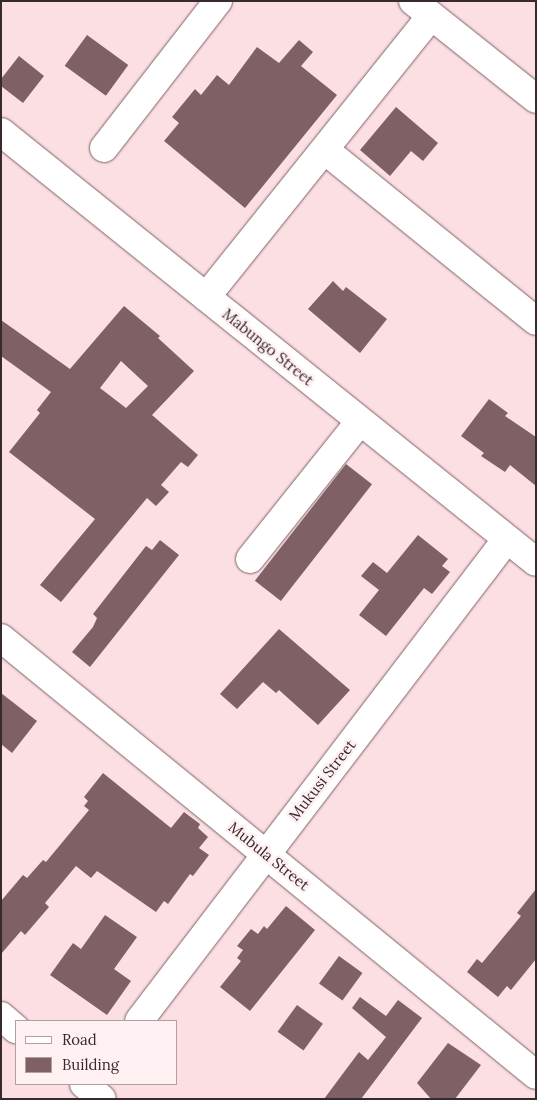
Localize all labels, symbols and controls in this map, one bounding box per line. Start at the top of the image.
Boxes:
street label: Mabungo Street [219,305,317,389]
street label: Mukusi Street [285,736,359,824]
street label: Mubula Street [225,818,313,894]
legend [15,1020,178,1085]
text: Road [62,1030,97,1049]
text: Building [62,1055,119,1074]

